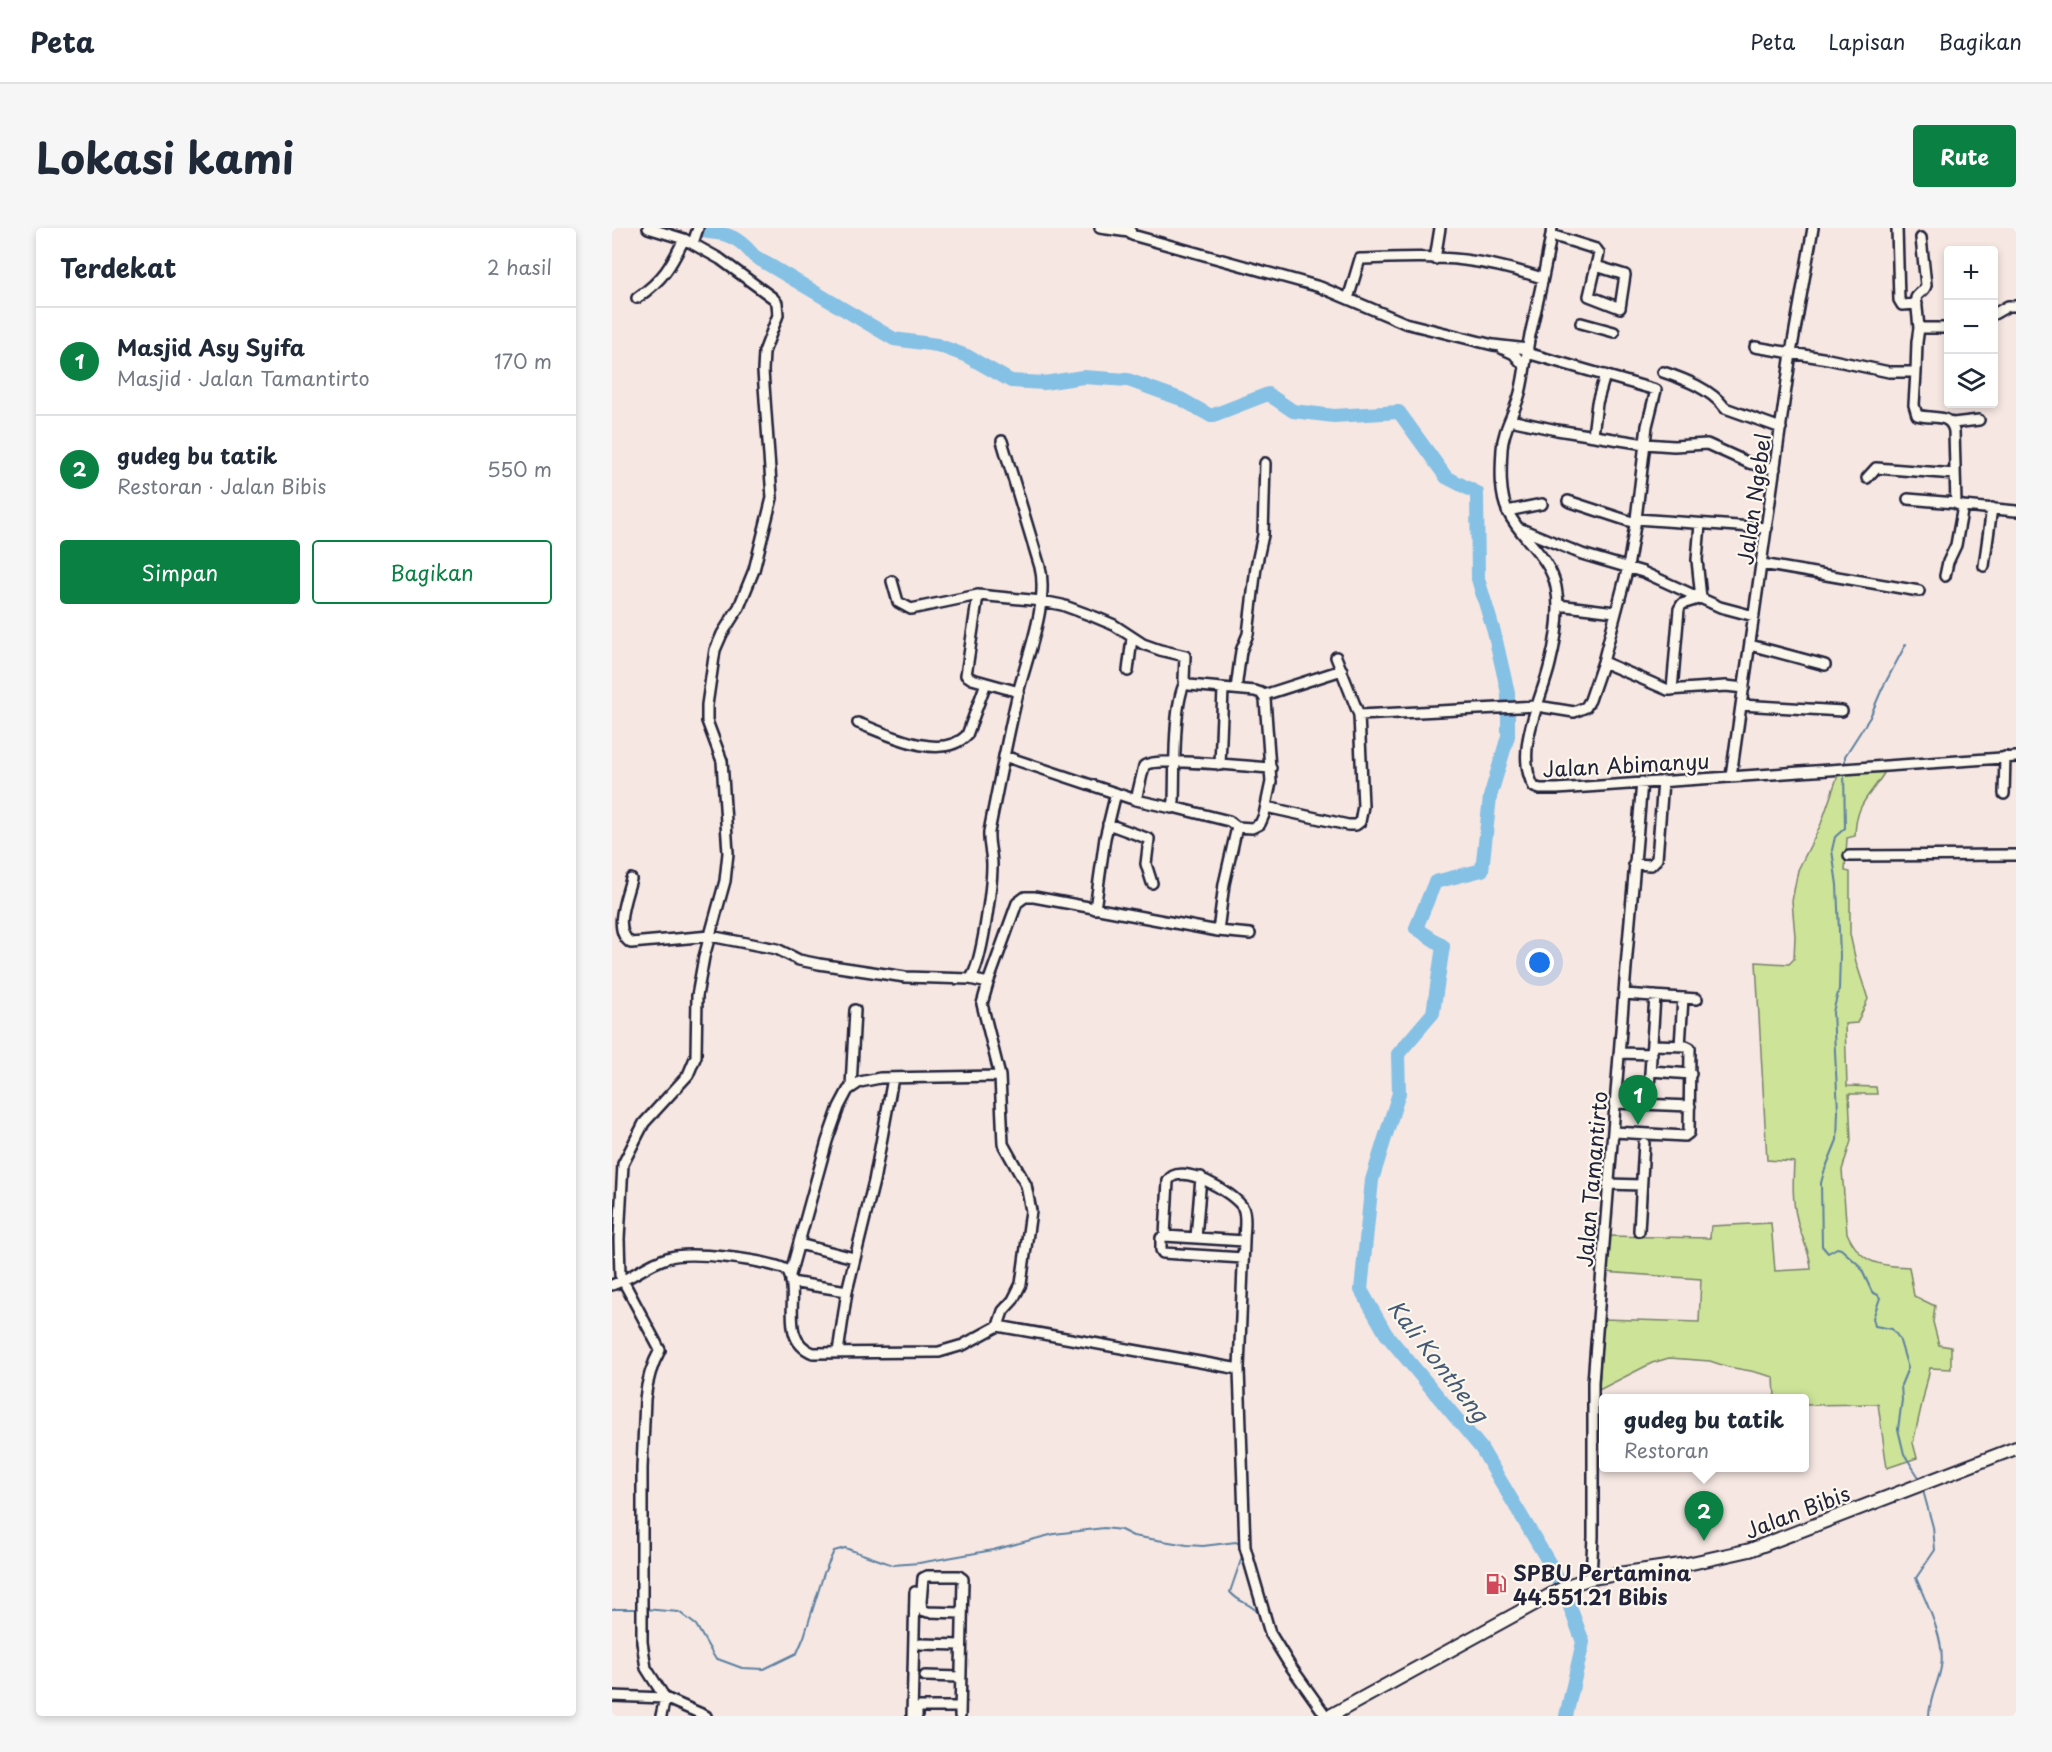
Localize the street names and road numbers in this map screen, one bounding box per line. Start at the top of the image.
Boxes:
street label: Jalan Ngebel [1728,431,1778,567]
street label: Jalan Abimanyu [1542,744,1710,784]
street label: Jalan Tamantirto [1567,1090,1615,1268]
street label: Jalan Bibis [1740,1476,1854,1546]

